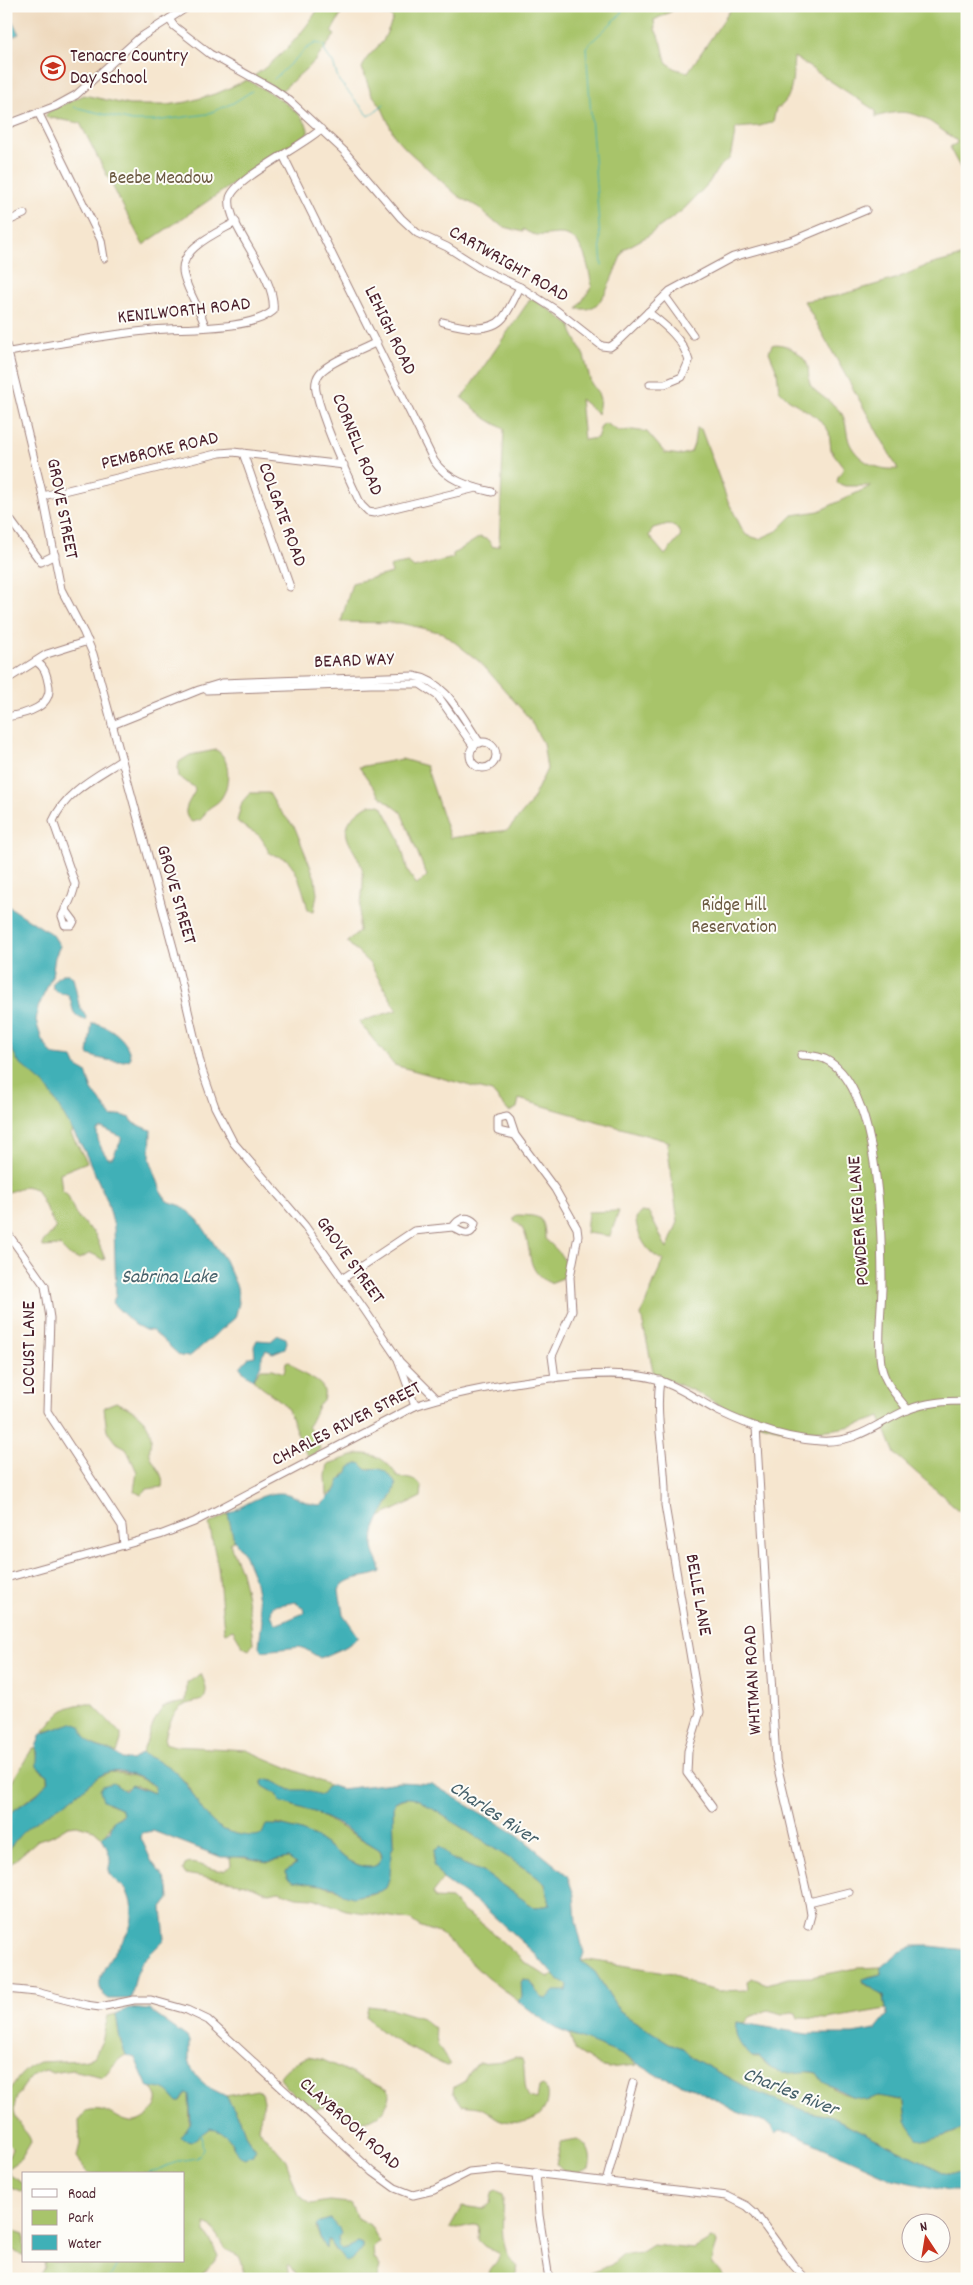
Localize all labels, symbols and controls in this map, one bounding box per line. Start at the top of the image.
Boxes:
place label: Tenacre Country Day School [70,44,188,93]
school or university icon: Tenacre Country Day School [40,55,66,81]
park label: Beebe Meadow [109,166,213,193]
street label: CARTWRIGHT ROAD [443,220,573,310]
street label: LEHIGH ROAD [356,282,422,380]
street label: KENILWORTH ROAD [116,292,252,332]
street label: CORNELL ROAD [323,390,389,500]
street label: PEMBROKE ROAD [99,425,222,479]
street label: GROVE STREET [38,456,84,562]
street label: COLGATE ROAD [250,459,312,571]
street label: BEARD WAY [314,647,395,677]
street label: GROVE STREET [148,842,202,948]
park label: Ridge Hill Reservation [691,893,777,942]
street label: POWDER KEG LANE [842,1155,878,1287]
street label: GROVE STREET [308,1212,390,1310]
water label: Sabrina Lake [121,1264,218,1292]
street label: LOCUST LANE [17,1301,44,1395]
street label: CHARLES RIVER STREET [268,1375,427,1474]
street label: BELLE LANE [677,1552,718,1638]
street label: WHITMAN ROAD [738,1624,770,1735]
water label: Charles River [443,1775,545,1854]
water label: Charles River [738,2061,844,2126]
street label: CLAYBROOK ROAD [292,2072,406,2178]
legend [22,2172,185,2262]
text: Road [68,2184,96,2206]
text: Park [68,2208,94,2230]
north arrow [900,2212,950,2262]
text: N [918,2217,929,2238]
text: Water [68,2234,102,2256]

